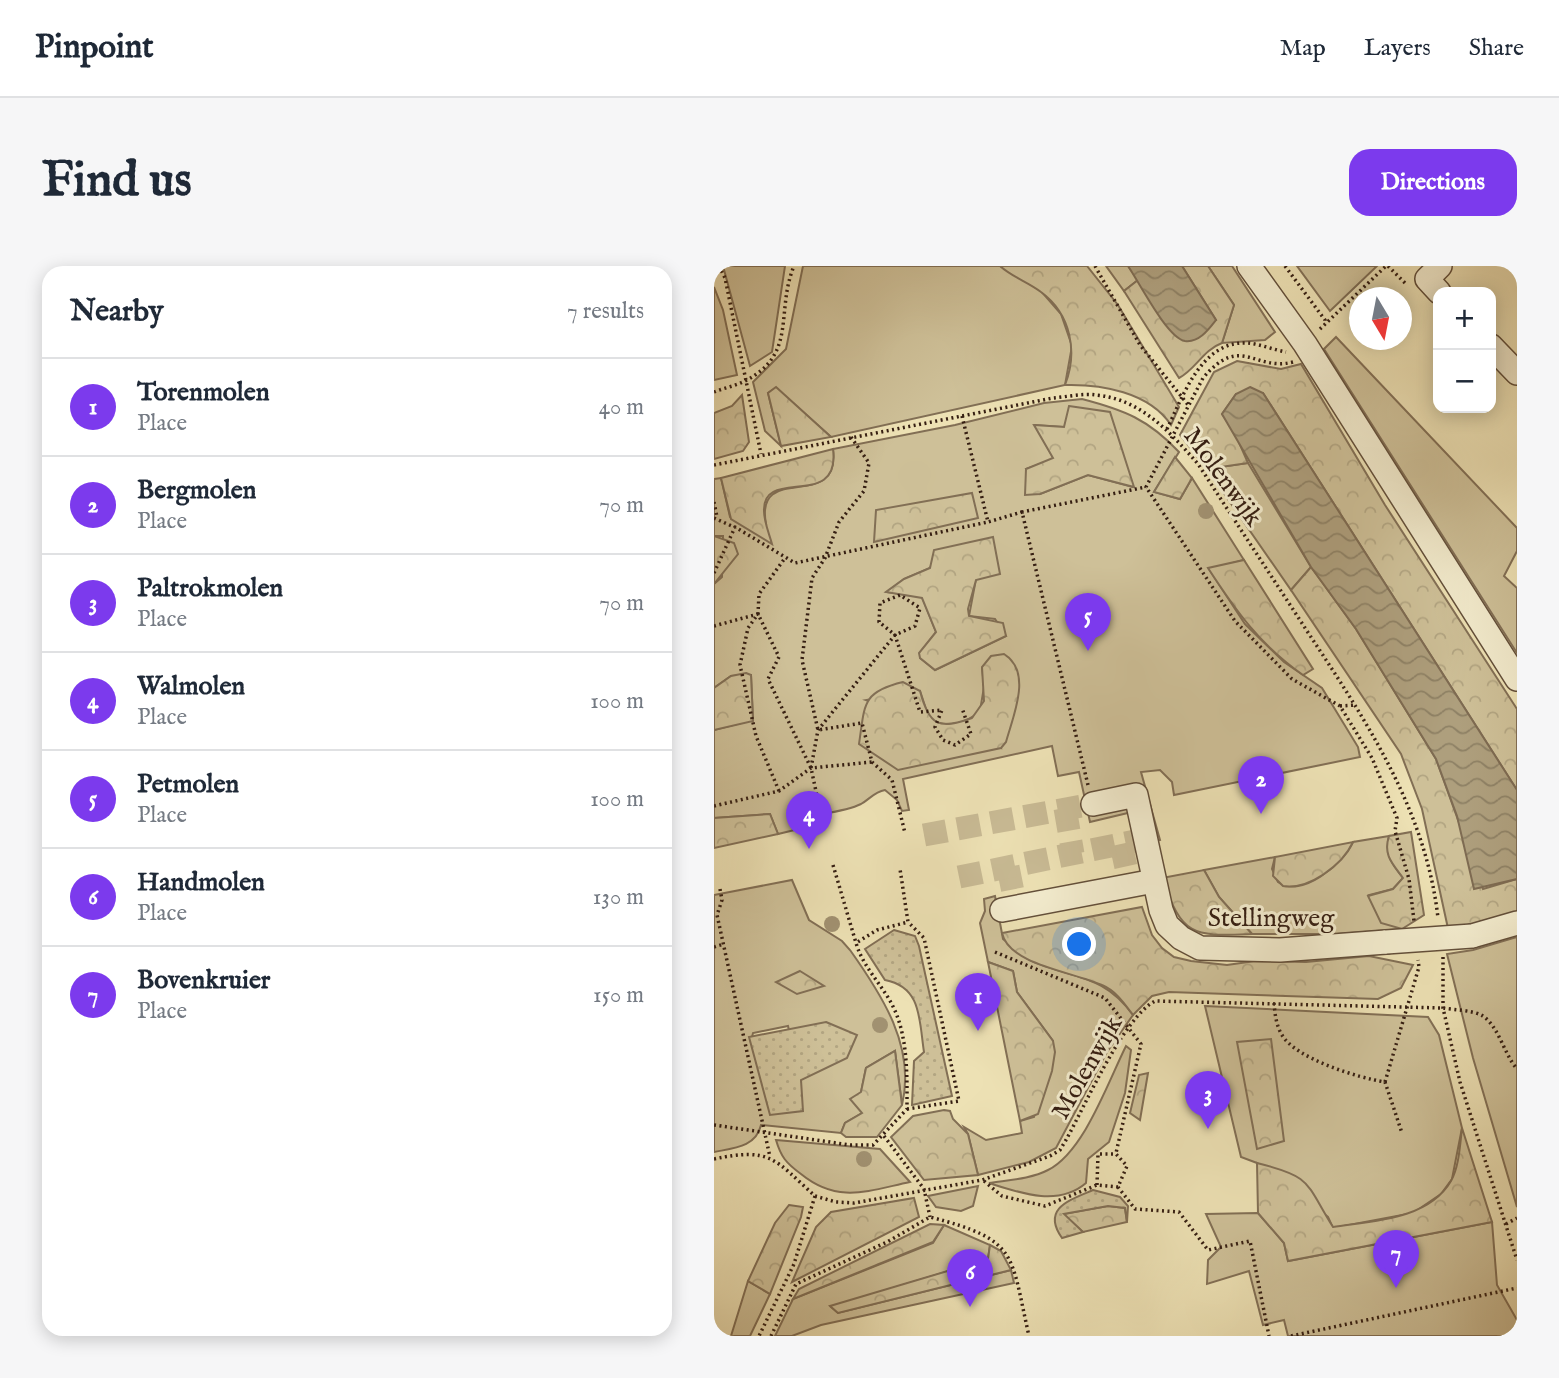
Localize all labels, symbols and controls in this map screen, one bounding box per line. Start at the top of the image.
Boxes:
text: Pinpoint [35,27,154,69]
text: Map [1280,33,1326,64]
text: Layers [1364,33,1431,64]
text: Share [1469,33,1524,64]
button: Directions [1349,149,1517,216]
text: Find us [42,151,192,213]
north arrow [1349,287,1412,350]
map controls [1433,287,1496,413]
button: + [1433,287,1496,350]
text: Nearby [70,293,163,331]
text: 7 results [567,297,644,326]
button: − [1433,350,1496,413]
text: Torenmolen [137,376,270,409]
text: 1 [89,393,97,422]
text: 40 m [599,393,644,422]
text: Place [137,409,187,438]
street label: Molenwijk [1176,421,1270,534]
text: Bergmolen [137,474,256,507]
text: 2 [88,491,98,520]
text: 70 m [599,491,644,520]
text: Place [137,507,187,536]
text: Paltrokmolen [137,572,283,605]
text: 3 [89,589,97,618]
text: 70 m [599,589,644,618]
pin: 5 [1065,593,1111,651]
text: Place [137,605,187,634]
text: Walmolen [137,670,245,703]
text: 4 [87,687,99,716]
text: 100 m [590,687,644,716]
text: Place [137,703,187,732]
pin: 2 [1238,756,1284,814]
text: Petmolen [137,768,239,801]
text: 5 [89,785,97,814]
text: 100 m [590,785,644,814]
pin: 4 [786,791,832,849]
text: Place [137,801,187,830]
text: Handmolen [137,866,265,899]
text: 6 [88,883,98,912]
text: 130 m [593,883,644,912]
text: Place [137,899,187,928]
street label: Stellingweg [1208,902,1335,935]
your location [1062,927,1096,961]
text: Bovenkruier [137,964,270,997]
pin: 1 [955,973,1001,1031]
text: 7 [88,981,98,1010]
text: 150 m [593,981,644,1010]
text: Place [137,997,187,1026]
street label: Molenwijk [1044,1009,1131,1126]
pin: 3 [1185,1071,1231,1129]
pin: 7 [1373,1230,1419,1288]
pin: 6 [947,1249,993,1307]

